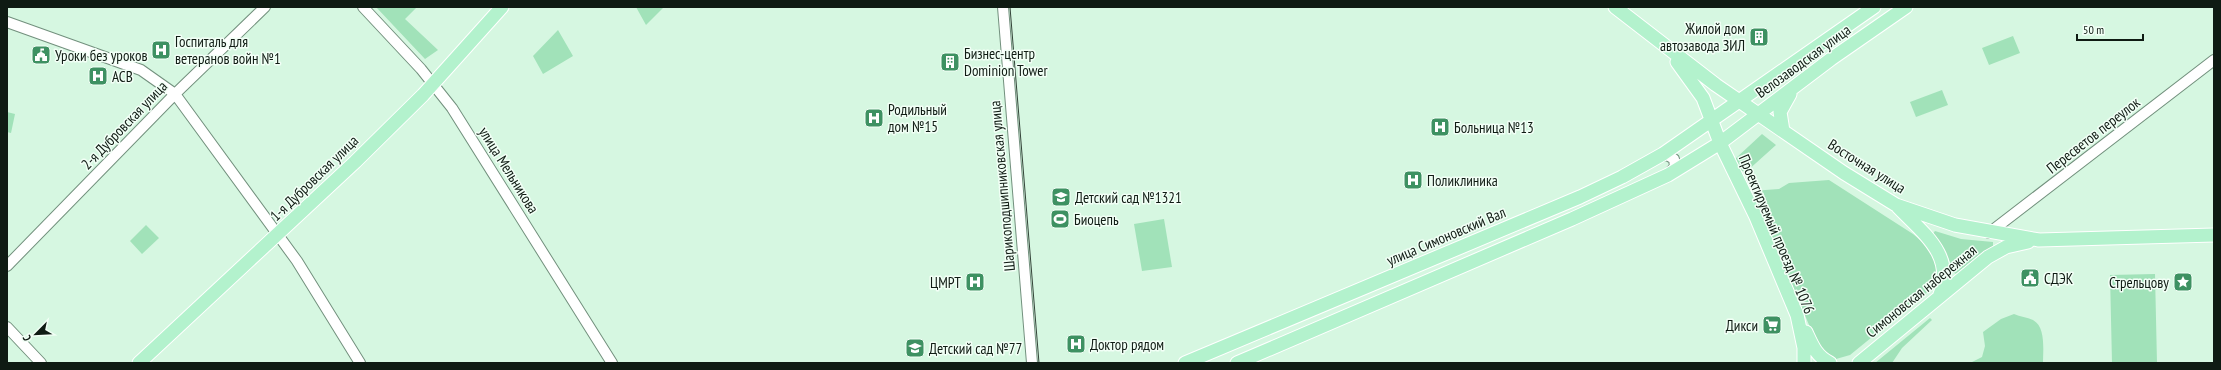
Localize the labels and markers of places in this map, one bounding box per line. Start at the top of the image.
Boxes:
place label: Жилой дом автозавода ЗИЛ [1660,19,1745,55]
building icon: Жилой дом автозавода ЗИЛ [1748,26,1770,48]
place label: Госпиталь для ветеранов войн №1 [175,32,281,68]
hospital icon: Госпиталь для ветеранов войн №1 [150,39,172,61]
public building icon: Уроки без уроков [30,44,52,66]
place label: Бизнес-центр Dominion Tower [964,44,1048,80]
place label: Уроки без уроков [55,46,148,65]
building icon: Бизнес-центр Dominion Tower [939,51,961,73]
hospital icon: АСВ [87,65,109,87]
place label: АСВ [112,67,133,86]
place label: Родильный дом №15 [888,100,947,136]
hospital icon: Родильный дом №15 [863,107,885,129]
hospital icon: Больница №13 [1429,116,1451,138]
place label: Больница №13 [1454,118,1534,137]
hospital icon: Поликлиника [1402,169,1424,191]
place label: Поликлиника [1427,171,1498,190]
school or university icon: Детский сад №1321 [1050,186,1072,208]
place label: Детский сад №1321 [1075,188,1182,207]
sports icon: Биоцепь [1049,208,1071,230]
place label: Биоцепь [1074,210,1119,229]
public building icon: СДЭК [2019,267,2041,289]
place label: СДЭК [2044,269,2074,288]
hospital icon: ЦМРТ [964,271,986,293]
place icon: Стрельцову [2172,271,2194,293]
place label: ЦМРТ [930,273,961,292]
place label: Стрельцову [2109,273,2169,292]
supermarket icon: Дикси [1761,314,1783,336]
place label: Дикси [1726,316,1758,335]
hospital icon: Доктор рядом [1065,333,1087,355]
place label: Доктор рядом [1090,335,1164,354]
school or university icon: Детский сад №77 [904,337,926,359]
place label: Детский сад №77 [929,339,1022,358]

